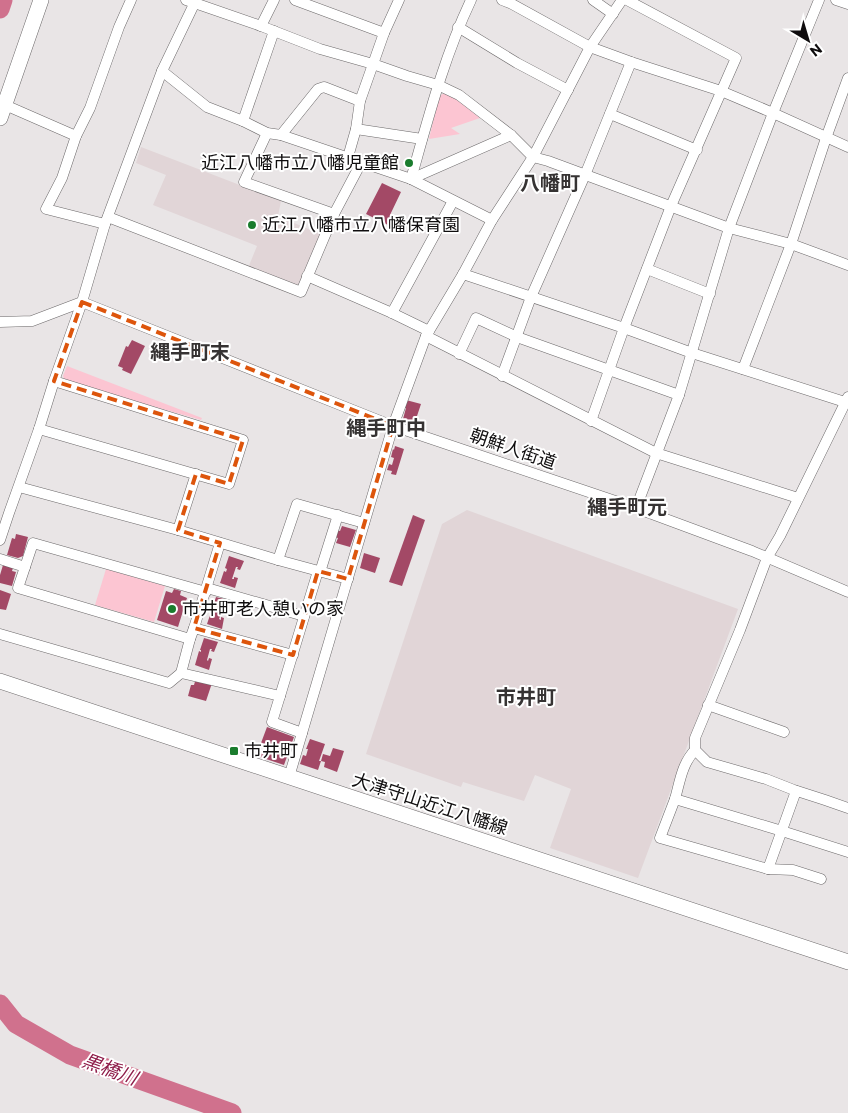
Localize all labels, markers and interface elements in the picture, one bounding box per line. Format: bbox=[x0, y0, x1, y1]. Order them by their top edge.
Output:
north arrow bbox=[783, 15, 833, 65]
text: N bbox=[807, 41, 826, 61]
place label: 近江八幡市立八幡児童館 bbox=[201, 151, 399, 173]
marker: 近江八幡市立八幡児童館 bbox=[403, 157, 415, 169]
district label: 八幡町 bbox=[520, 170, 580, 194]
place label: 近江八幡市立八幡保育園 bbox=[262, 213, 460, 235]
marker: 近江八幡市立八幡保育園 bbox=[246, 219, 258, 231]
district label: 縄手町末 bbox=[150, 339, 230, 363]
district label: 縄手町中 bbox=[346, 415, 426, 439]
street label: 朝鮮人街道 bbox=[467, 423, 559, 473]
district label: 縄手町元 bbox=[587, 494, 667, 518]
place label: 市井町老人憩いの家 bbox=[182, 597, 344, 619]
marker: 市井町老人憩いの家 bbox=[166, 603, 178, 615]
district label: 市井町 bbox=[496, 684, 556, 708]
place label: 市井町 bbox=[244, 739, 298, 761]
marker: 市井町 bbox=[228, 745, 240, 757]
street label: 大津守山近江八幡線 bbox=[350, 768, 511, 839]
water label: 黒橋川 bbox=[79, 1048, 143, 1090]

